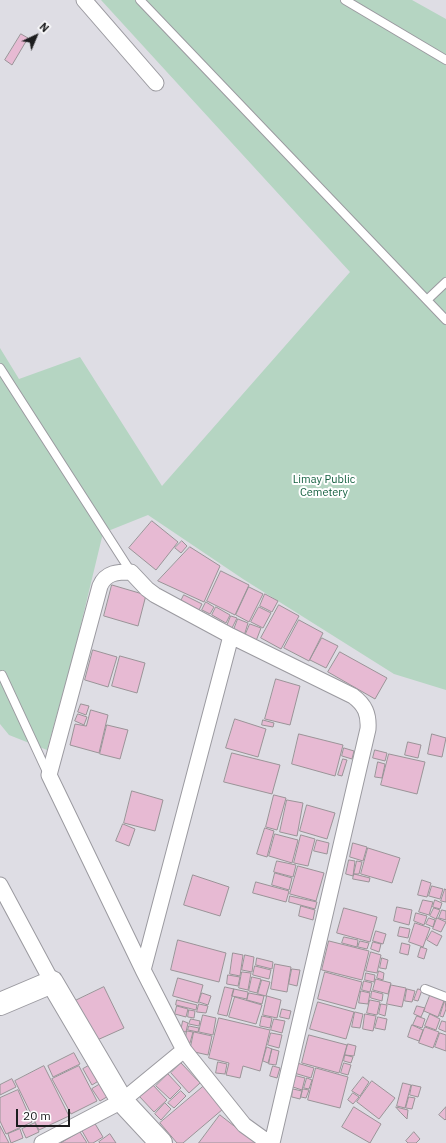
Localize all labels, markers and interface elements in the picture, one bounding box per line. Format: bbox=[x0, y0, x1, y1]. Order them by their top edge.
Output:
north arrow bbox=[16, 16, 56, 56]
text: N bbox=[37, 20, 52, 35]
park label: Limay Public Cemetery bbox=[293, 473, 355, 499]
scale bar bbox=[18, 1101, 72, 1127]
text: 20 m bbox=[23, 1108, 51, 1123]

